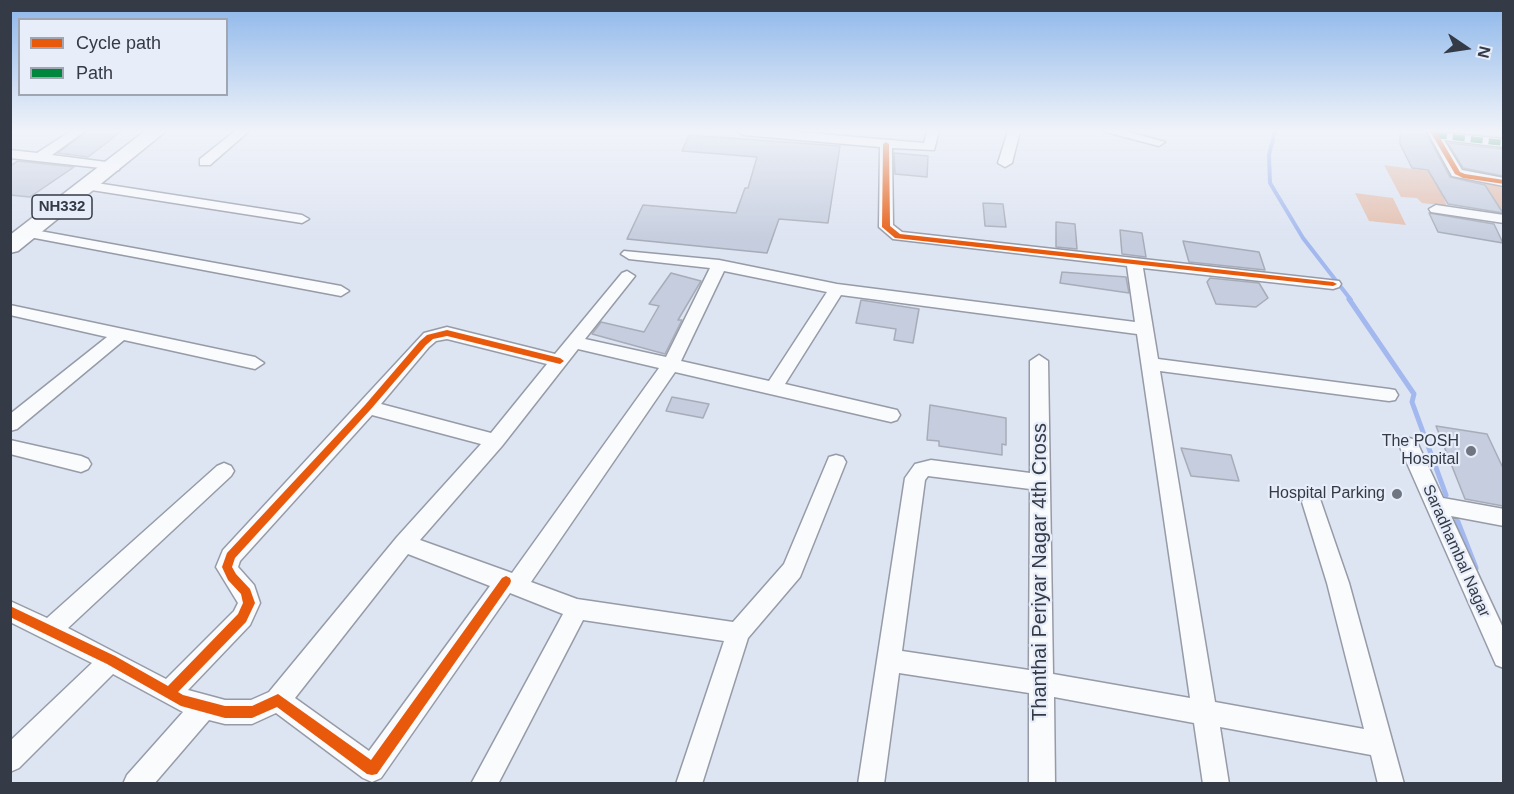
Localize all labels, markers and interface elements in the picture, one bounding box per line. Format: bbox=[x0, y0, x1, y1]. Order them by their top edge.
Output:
legend bbox=[18, 18, 228, 96]
north arrow bbox=[1436, 18, 1496, 78]
text: Cycle path bbox=[76, 33, 161, 53]
text: N bbox=[1474, 45, 1494, 60]
text: Path bbox=[76, 63, 113, 83]
road number: NH332 bbox=[32, 195, 92, 219]
street label: Thanthai Periyar Nagar 4th Cross bbox=[1028, 423, 1052, 721]
place label: The POSH Hospital bbox=[1382, 432, 1459, 470]
marker: The POSH Hospital bbox=[1464, 444, 1478, 458]
street label: Saradhambal Nagar bbox=[1418, 482, 1494, 620]
place label: Hospital Parking bbox=[1268, 484, 1385, 504]
marker: Hospital Parking bbox=[1390, 487, 1404, 501]

